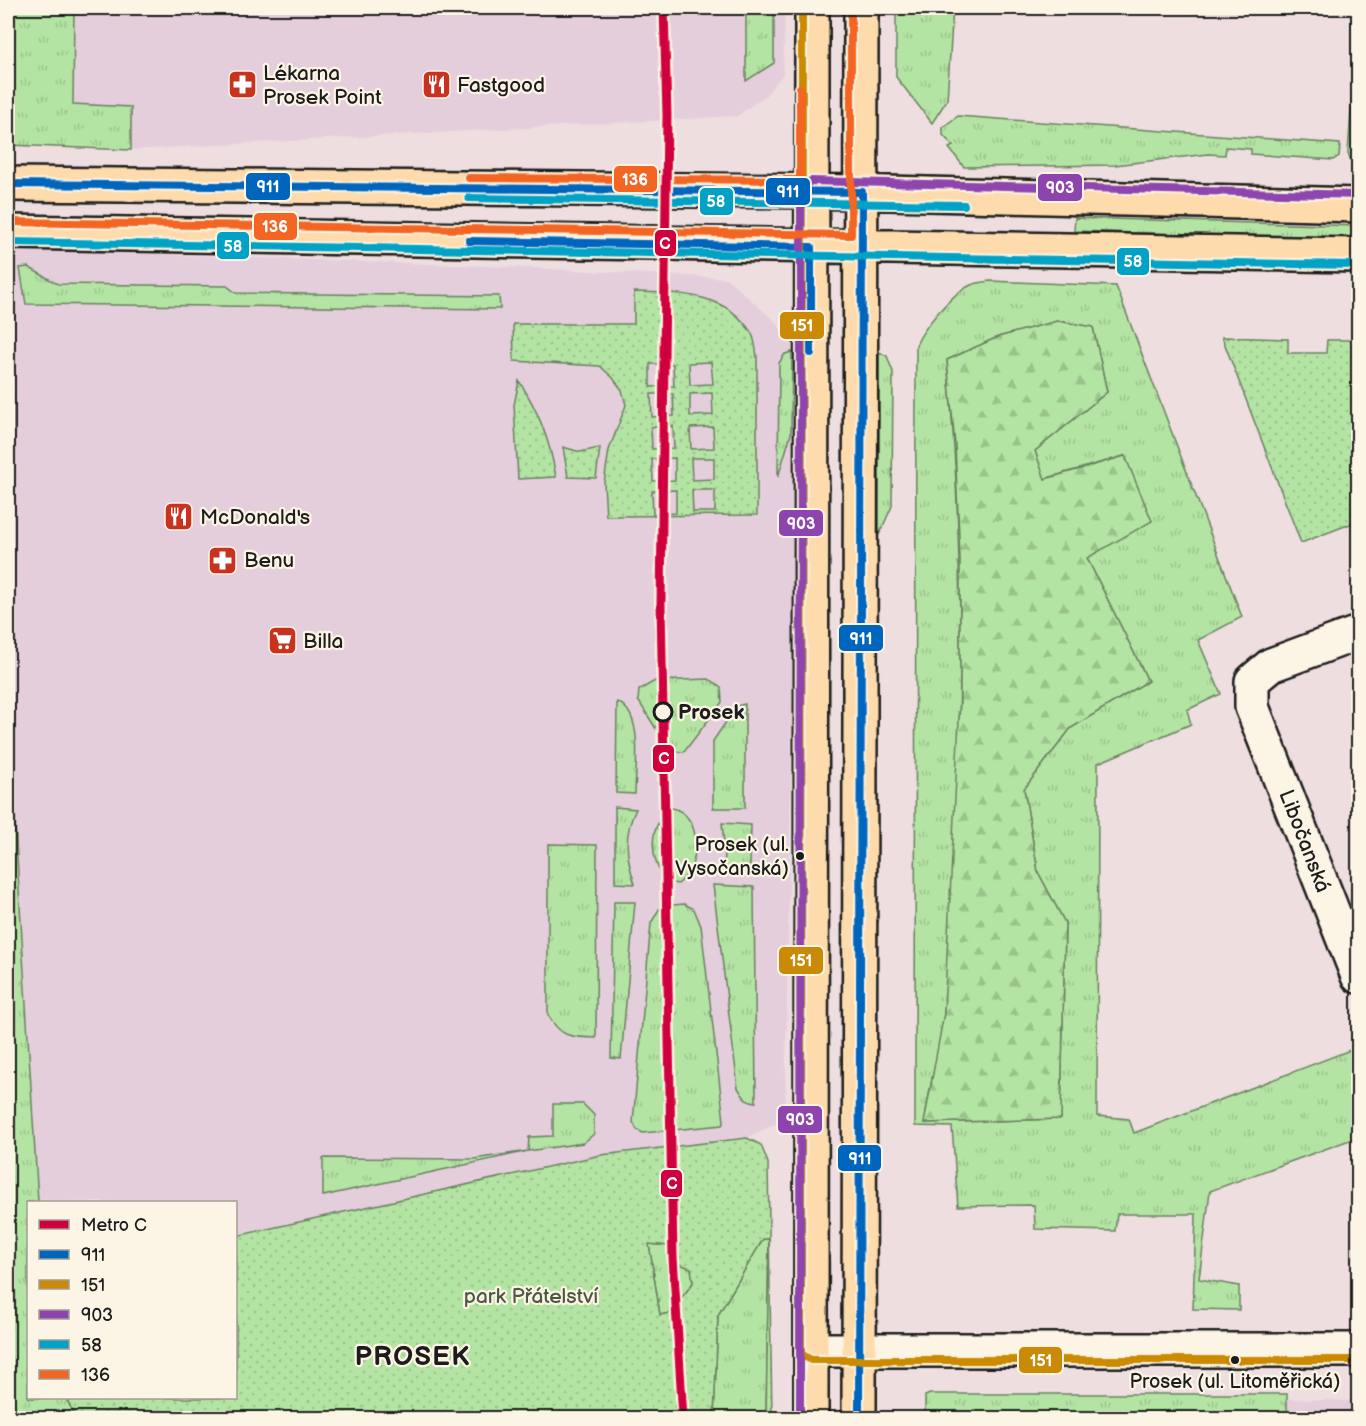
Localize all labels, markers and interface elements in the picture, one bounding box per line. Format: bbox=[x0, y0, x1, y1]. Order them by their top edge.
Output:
place label: Lékarna Prosek Point bbox=[263, 61, 382, 110]
pharmacy icon: Lékarna Prosek Point bbox=[226, 69, 258, 101]
restaurant icon: Fastgood bbox=[420, 69, 452, 101]
place label: Fastgood bbox=[457, 73, 545, 98]
line badge: 136 bbox=[613, 165, 658, 193]
text: 136 bbox=[622, 171, 648, 190]
line badge: 911 bbox=[245, 172, 291, 201]
line badge: 903 bbox=[1037, 173, 1083, 202]
line badge: 911 bbox=[765, 177, 811, 206]
text: 911 bbox=[257, 178, 279, 197]
text: 903 bbox=[1046, 179, 1074, 198]
text: 911 bbox=[777, 183, 799, 202]
line badge: 58 bbox=[699, 187, 734, 216]
text: 58 bbox=[707, 193, 725, 212]
line badge: 136 bbox=[253, 212, 298, 241]
text: 136 bbox=[262, 218, 288, 237]
line badge: C bbox=[654, 229, 677, 257]
line badge: 58 bbox=[216, 231, 250, 260]
text: C bbox=[659, 235, 671, 254]
text: 58 bbox=[224, 238, 242, 257]
line badge: 58 bbox=[1116, 247, 1150, 276]
text: 58 bbox=[1124, 253, 1142, 272]
line badge: 151 bbox=[779, 311, 825, 340]
text: 151 bbox=[791, 317, 813, 336]
restaurant icon: McDonald's bbox=[163, 501, 195, 533]
place label: McDonald's bbox=[200, 505, 310, 530]
line badge: 903 bbox=[778, 509, 824, 537]
text: 903 bbox=[787, 515, 815, 534]
pharmacy icon: Benu bbox=[207, 544, 239, 576]
place label: Benu bbox=[244, 548, 294, 573]
line badge: 911 bbox=[838, 624, 884, 652]
supermarket icon: Billa bbox=[266, 625, 298, 657]
place label: Billa bbox=[303, 629, 343, 654]
text: 911 bbox=[850, 630, 872, 649]
place label: Prosek bbox=[678, 700, 744, 725]
marker: Prosek bbox=[653, 702, 673, 722]
line badge: C bbox=[652, 744, 675, 773]
text: C bbox=[658, 750, 670, 769]
street label: Libočanská bbox=[1274, 786, 1336, 896]
place label: Prosek (ul. Vysočanská) bbox=[675, 833, 789, 881]
marker: Prosek (ul. Vysočanská) bbox=[794, 850, 806, 862]
line badge: 151 bbox=[778, 946, 824, 975]
text: 151 bbox=[790, 952, 812, 971]
line badge: 903 bbox=[777, 1105, 823, 1134]
text: 903 bbox=[786, 1111, 814, 1130]
line badge: 911 bbox=[837, 1144, 882, 1172]
text: 911 bbox=[849, 1150, 871, 1169]
line badge: C bbox=[660, 1169, 683, 1198]
text: C bbox=[666, 1175, 678, 1194]
legend bbox=[27, 1201, 237, 1399]
text: Metro C bbox=[81, 1215, 147, 1236]
text: 911 bbox=[81, 1245, 105, 1266]
text: 151 bbox=[81, 1275, 105, 1296]
park label: park Přátelství bbox=[464, 1284, 599, 1309]
text: 903 bbox=[81, 1305, 113, 1326]
text: 58 bbox=[81, 1335, 102, 1356]
district label: PROSEK bbox=[355, 1341, 471, 1373]
line badge: 151 bbox=[1018, 1346, 1063, 1374]
text: 151 bbox=[1030, 1352, 1052, 1371]
marker: Prosek (ul. Litoměřická) bbox=[1229, 1354, 1241, 1366]
text: 136 bbox=[81, 1365, 110, 1386]
place label: Prosek (ul. Litoměřická) bbox=[1130, 1370, 1340, 1394]

